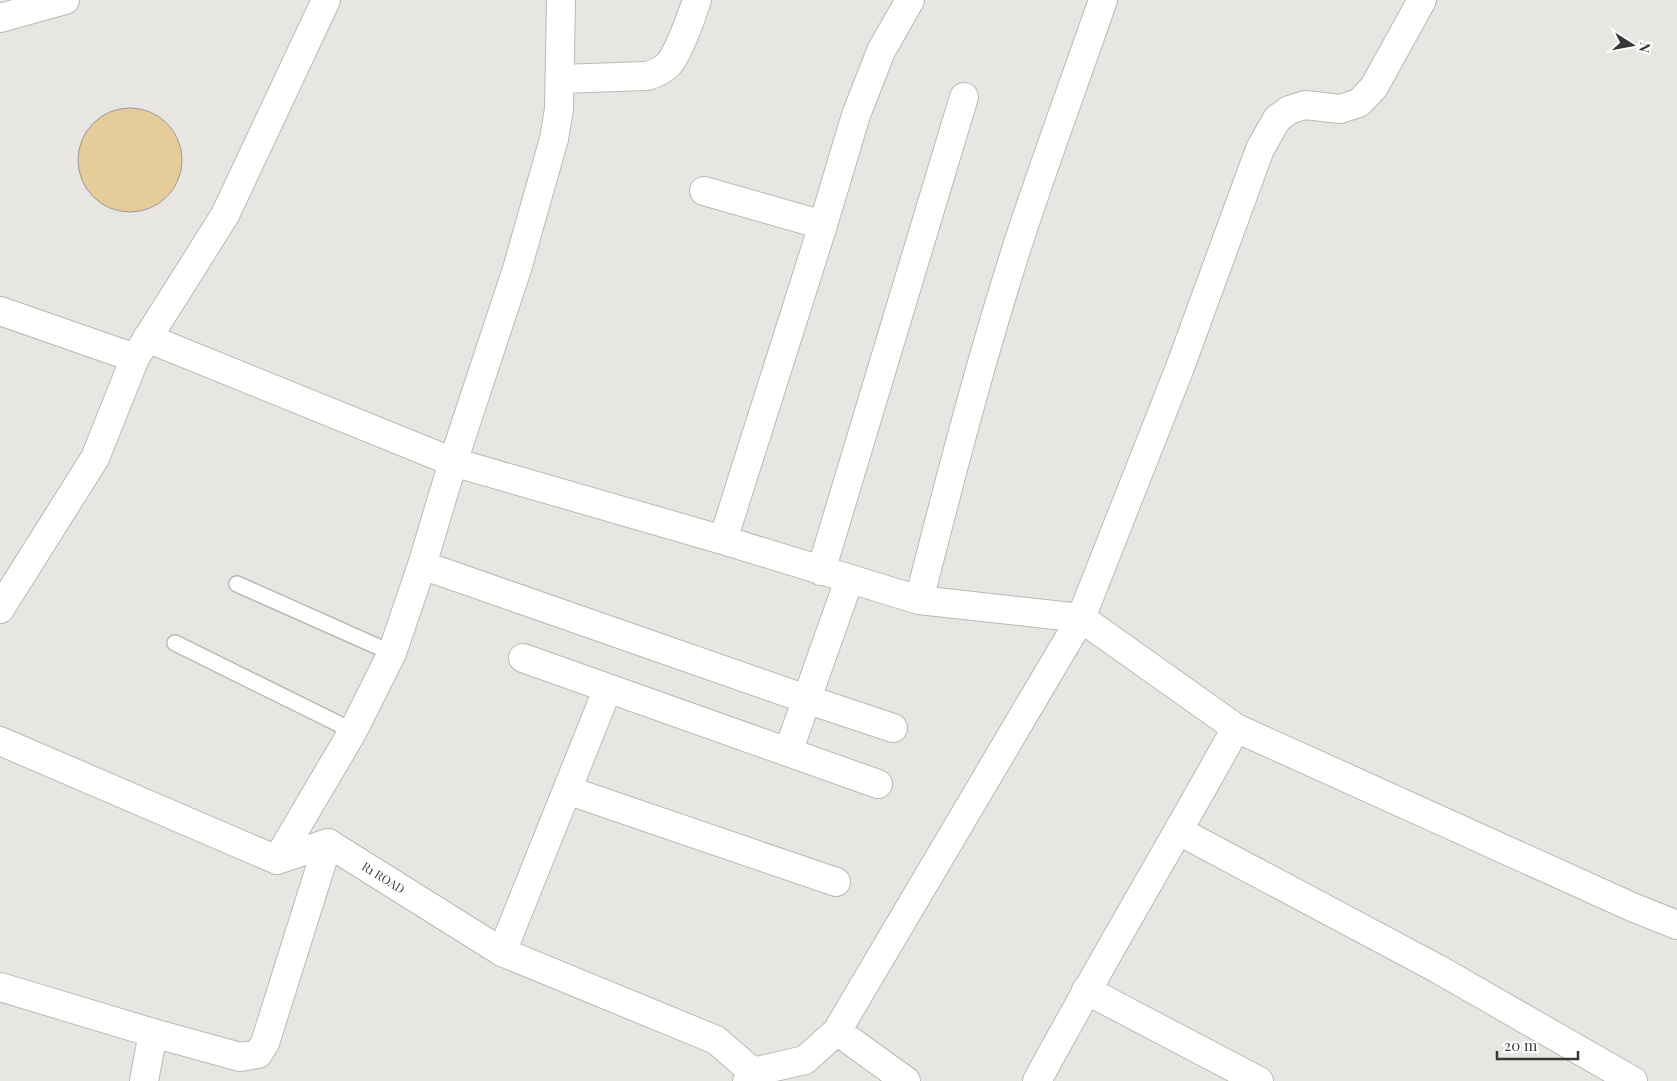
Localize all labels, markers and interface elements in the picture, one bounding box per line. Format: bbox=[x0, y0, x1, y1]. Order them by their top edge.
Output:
north arrow bbox=[1607, 20, 1657, 70]
text: N bbox=[1635, 41, 1656, 54]
street label: R1 ROAD bbox=[359, 858, 408, 897]
scale bar bbox=[1497, 1028, 1578, 1060]
text: 20 m bbox=[1504, 1035, 1538, 1055]

